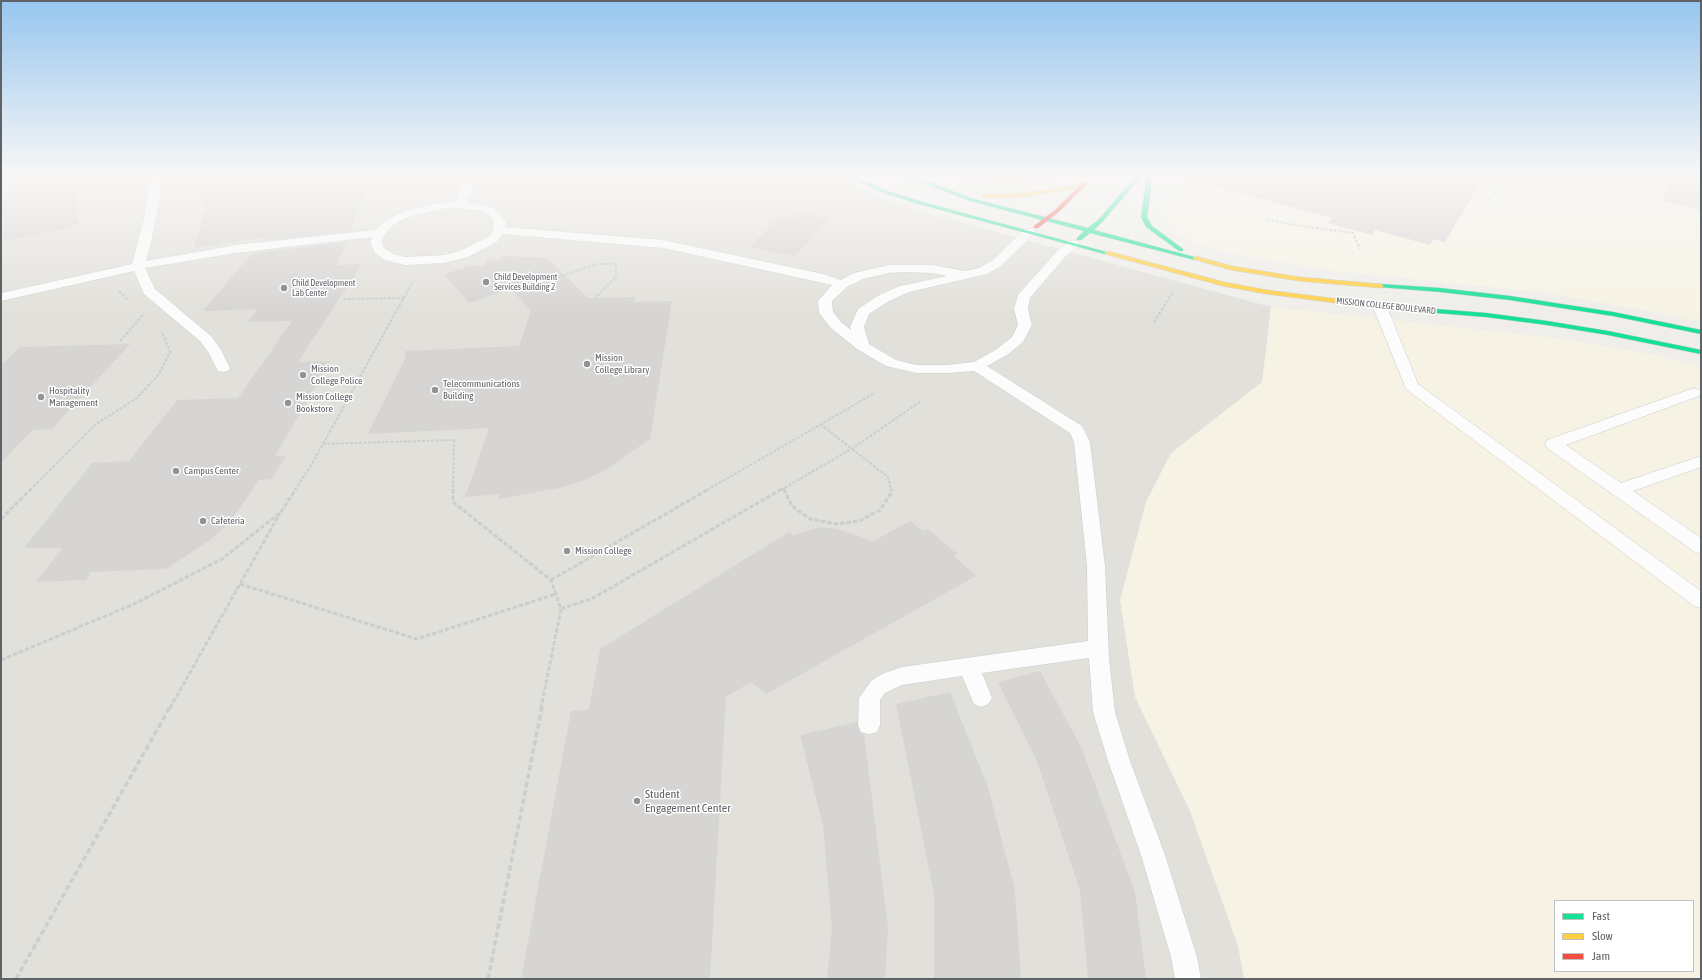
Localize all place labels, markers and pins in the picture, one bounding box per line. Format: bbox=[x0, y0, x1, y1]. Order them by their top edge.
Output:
place label: Child Development Services Building 2 bbox=[494, 272, 557, 293]
marker: Child Development Services Building 2 bbox=[481, 277, 491, 287]
place label: Child Development Lab Center bbox=[292, 278, 355, 299]
marker: Child Development Lab Center bbox=[279, 283, 289, 293]
place label: Mission College Library bbox=[595, 352, 649, 376]
marker: Mission College Library bbox=[582, 359, 592, 369]
place label: Mission College Police bbox=[311, 363, 363, 386]
marker: Mission College Police bbox=[298, 370, 308, 380]
place label: Telecommunications Building bbox=[443, 378, 520, 402]
place label: Hospitality Management bbox=[49, 385, 98, 408]
marker: Telecommunications Building bbox=[430, 385, 440, 395]
place label: Mission College Bookstore bbox=[296, 391, 353, 414]
marker: Hospitality Management bbox=[36, 392, 46, 402]
marker: Mission College Bookstore bbox=[283, 398, 293, 408]
place label: Campus Center bbox=[184, 465, 239, 477]
marker: Campus Center bbox=[171, 466, 181, 476]
place label: Cafeteria bbox=[211, 515, 245, 527]
marker: Cafeteria bbox=[198, 516, 208, 526]
place label: Mission College bbox=[575, 545, 632, 557]
marker: Mission College bbox=[562, 546, 572, 556]
place label: Student Engagement Center bbox=[645, 787, 731, 815]
marker: Student Engagement Center bbox=[632, 796, 642, 806]

